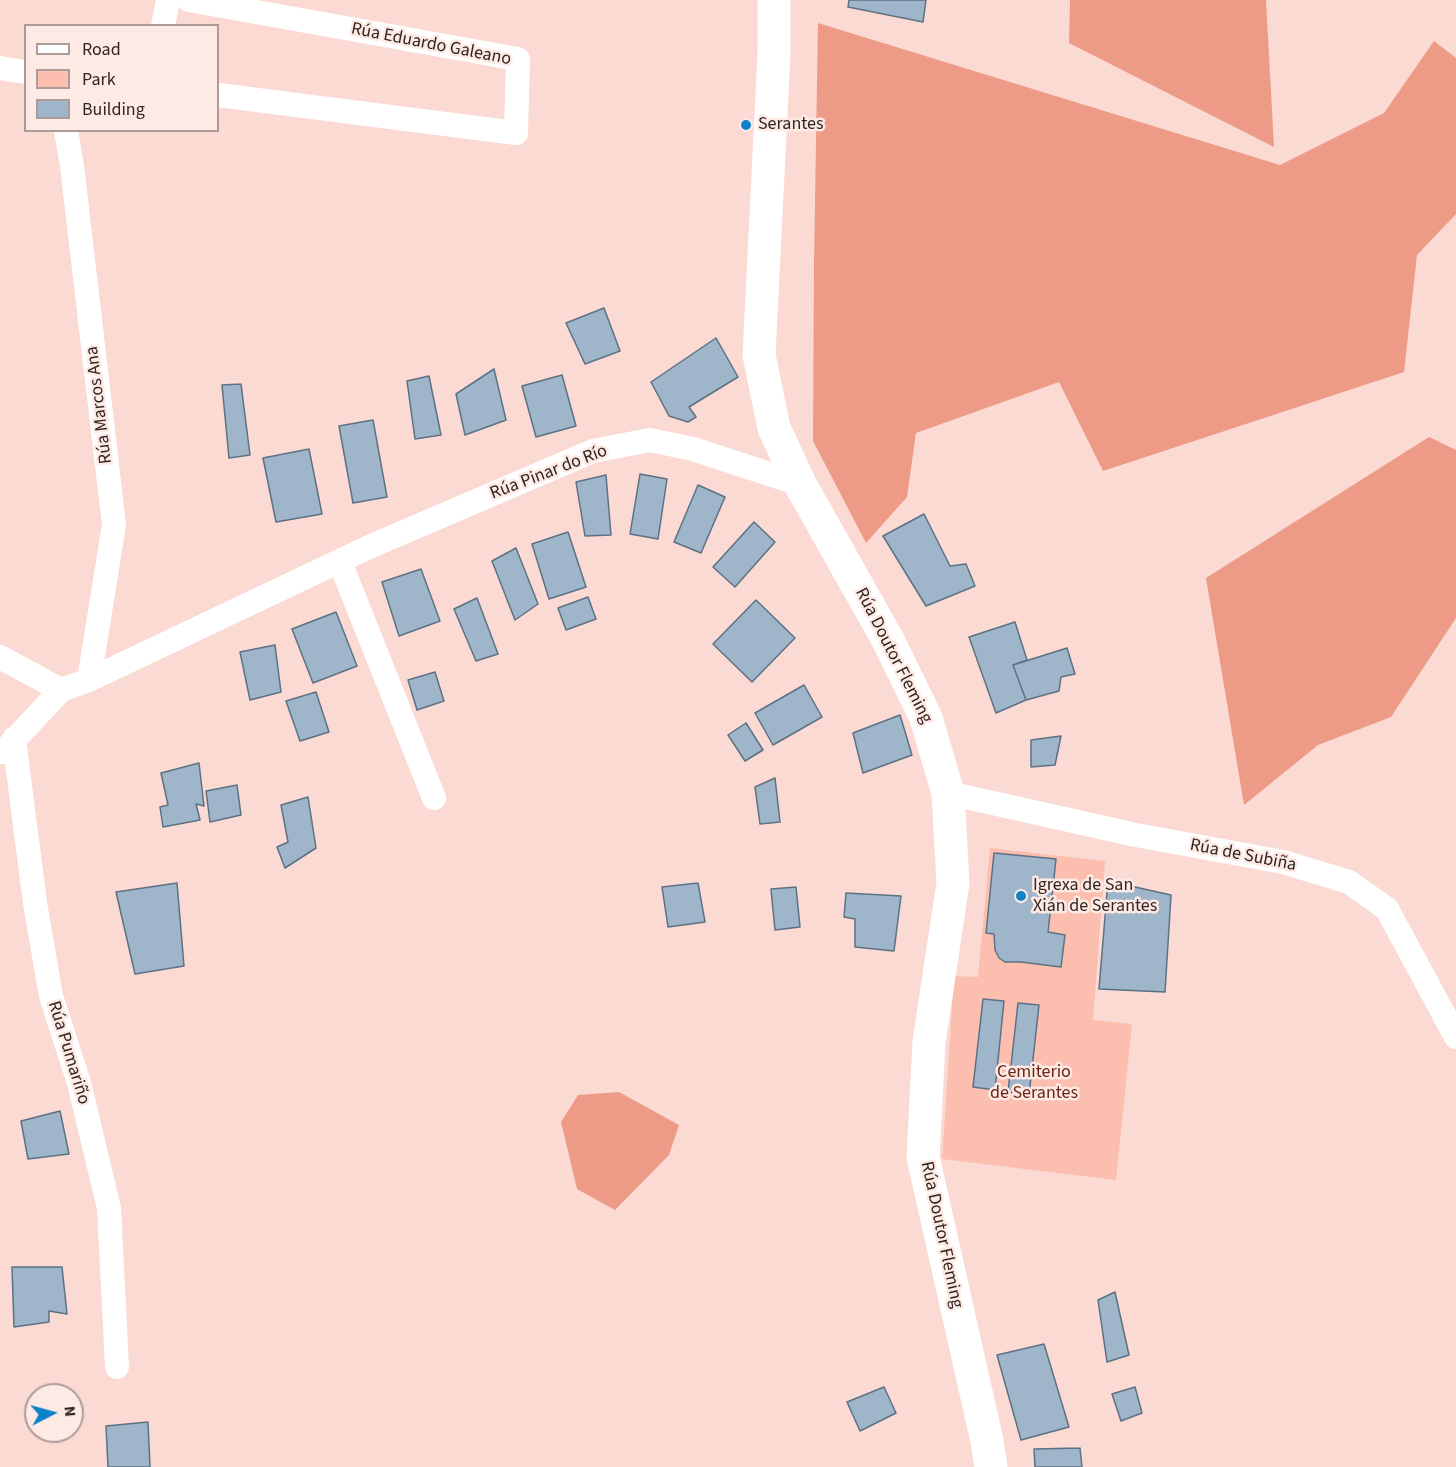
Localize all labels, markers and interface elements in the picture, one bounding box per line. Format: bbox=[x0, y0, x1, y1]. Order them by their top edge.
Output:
street label: Rúa Eduardo Galeano bbox=[349, 19, 513, 71]
legend bbox=[24, 24, 219, 132]
text: Road bbox=[82, 37, 121, 62]
text: Park bbox=[82, 67, 116, 92]
text: Building bbox=[82, 97, 145, 122]
place label: Serantes bbox=[758, 114, 824, 136]
marker: Serantes bbox=[739, 118, 753, 132]
street label: Rúa Marcos Ana bbox=[82, 345, 118, 465]
street label: Rúa Pinar do Río bbox=[487, 441, 611, 505]
street label: Rúa Doutor Fleming bbox=[849, 585, 937, 727]
street label: Rúa de Subiña bbox=[1188, 835, 1298, 877]
place label: Igrexa de San Xián de Serantes bbox=[1033, 875, 1157, 918]
marker: Igrexa de San Xián de Serantes bbox=[1014, 889, 1028, 903]
street label: Rúa Pumariño bbox=[42, 999, 94, 1107]
park label: Cemiterio de Serantes bbox=[990, 1062, 1078, 1104]
street label: Rúa Doutor Fleming bbox=[915, 1160, 967, 1310]
north arrow bbox=[24, 1383, 84, 1443]
text: N bbox=[58, 1405, 81, 1418]

